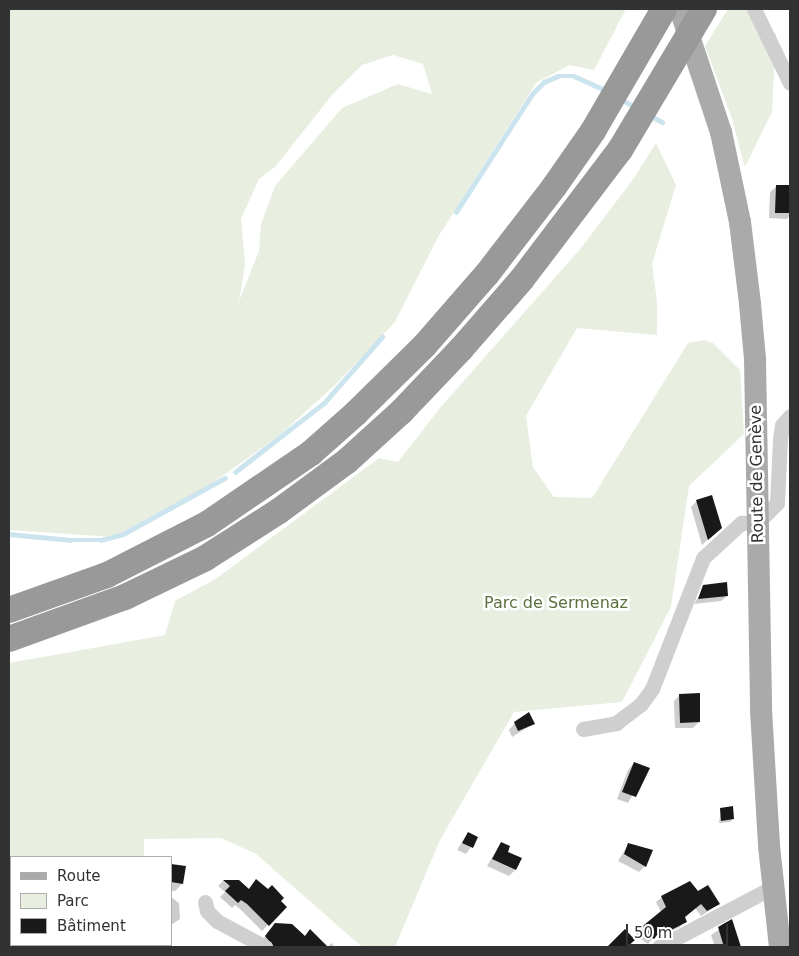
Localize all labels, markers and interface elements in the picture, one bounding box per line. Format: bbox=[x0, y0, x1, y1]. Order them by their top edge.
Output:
street label: Route de Genève bbox=[746, 405, 768, 543]
park label: Parc de Sermenaz bbox=[484, 593, 628, 613]
legend bbox=[10, 856, 172, 946]
text: Route bbox=[57, 867, 101, 885]
text: Parc bbox=[57, 892, 89, 910]
scale bar bbox=[629, 914, 732, 946]
text: Bâtiment bbox=[57, 917, 126, 935]
text: 50 m bbox=[634, 924, 672, 942]

